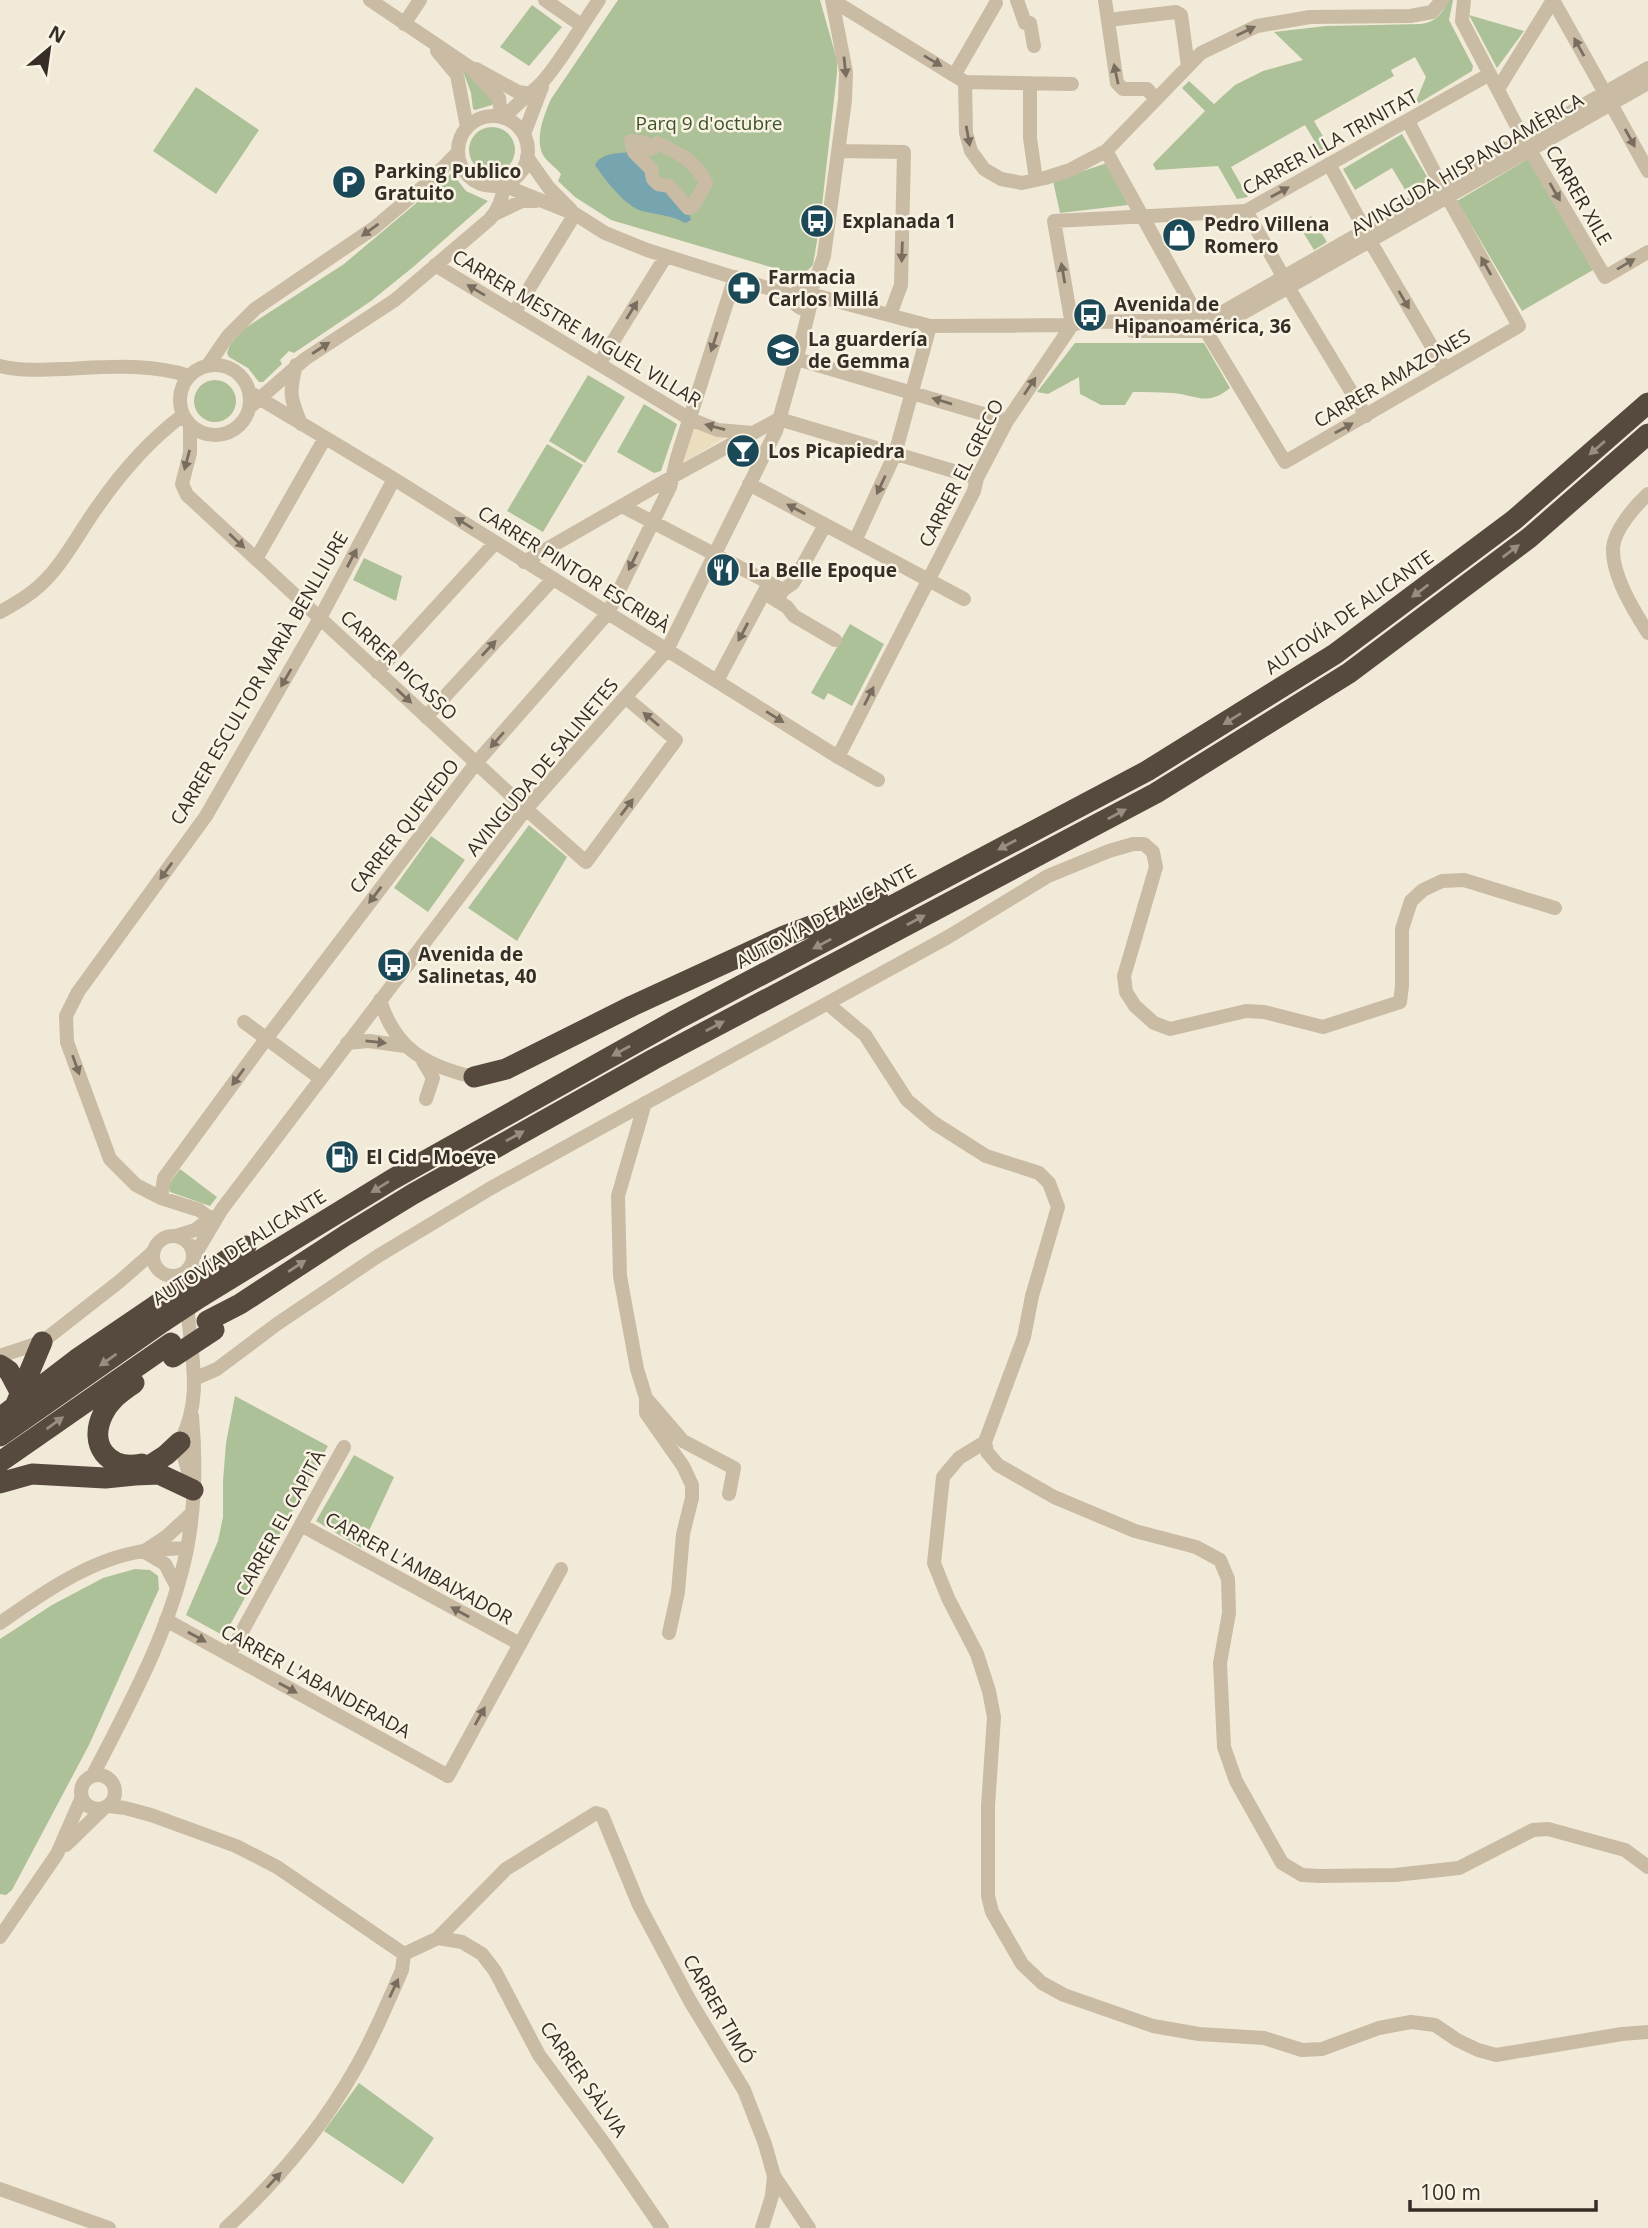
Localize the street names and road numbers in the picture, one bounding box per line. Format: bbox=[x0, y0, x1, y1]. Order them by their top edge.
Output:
street label: CARRER ILLA TRINITAT bbox=[1238, 83, 1423, 201]
street label: AVINGUDA HISPANOAMÈRICA bbox=[1346, 87, 1588, 241]
street label: CARRER XILE bbox=[1540, 140, 1618, 250]
street label: CARRER MESTRE MIGUEL VILLAR bbox=[448, 243, 707, 413]
street label: CARRER AMAZONES bbox=[1309, 323, 1475, 433]
street label: CARRER EL GRECO bbox=[912, 395, 1010, 551]
street label: CARRER PINTOR ESCRIBÀ bbox=[473, 499, 675, 639]
street label: CARRER ESCULTOR MARIÀ BENLLIURE bbox=[164, 527, 354, 829]
street label: AUTOVÍA DE ALICANTE bbox=[1259, 544, 1439, 680]
street label: CARRER PICASSO bbox=[335, 604, 463, 726]
street label: AVINGUDA DE SALINETES bbox=[460, 673, 624, 861]
street label: CARRER QUEVEDO bbox=[343, 753, 465, 899]
street label: AUTOVÍA DE ALICANTE bbox=[731, 857, 921, 975]
street label: AUTOVÍA DE ALICANTE bbox=[147, 1183, 331, 1311]
street label: CARRER EL CAPITÀ bbox=[229, 1445, 331, 1601]
street label: CARRER L'AMBAIXADOR bbox=[321, 1506, 518, 1631]
street label: CARRER L'ABANDERADA bbox=[216, 1618, 416, 1744]
street label: CARRER TIMÓ bbox=[677, 1950, 761, 2068]
street label: CARRER SÀLVIA bbox=[534, 2016, 634, 2142]

